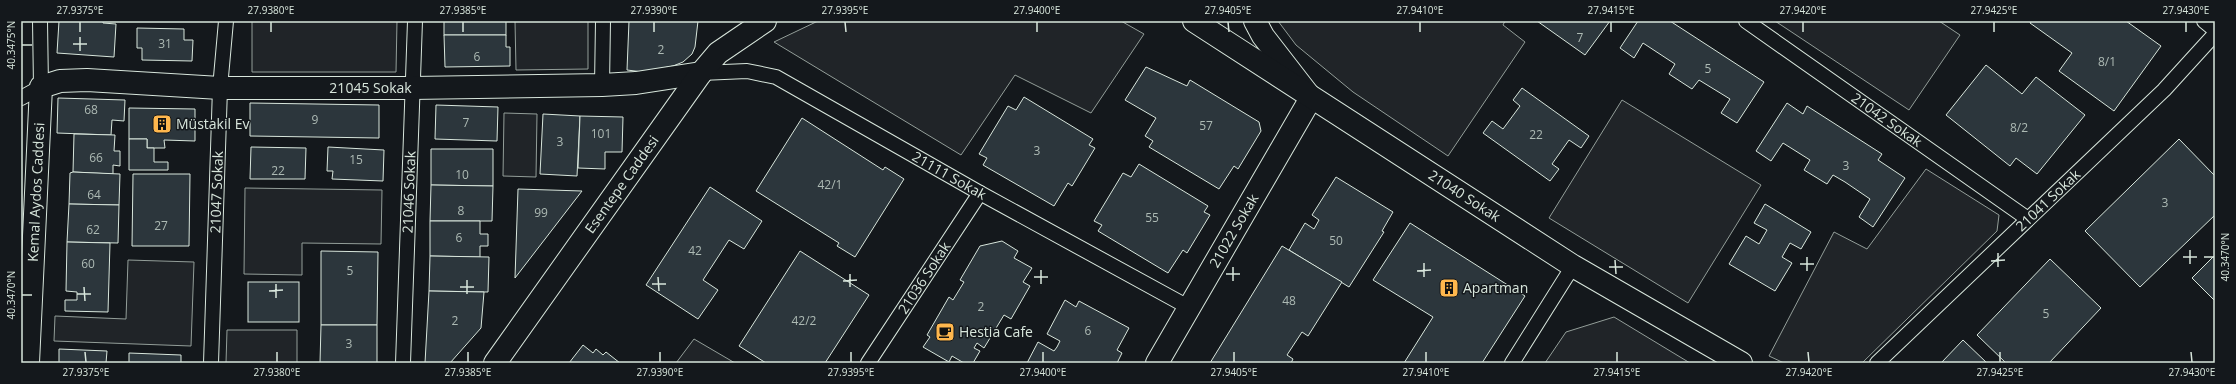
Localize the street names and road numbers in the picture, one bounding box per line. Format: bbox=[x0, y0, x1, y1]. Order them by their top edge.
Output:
street label: 21045 Sokak bbox=[329, 78, 412, 97]
street label: 21042 Sokak bbox=[1848, 88, 1927, 151]
street label: Kemal Aydos Caddesi bbox=[23, 122, 48, 262]
street label: Esentepe Caddesi bbox=[580, 131, 663, 237]
street label: 21111 Sokak bbox=[909, 146, 990, 204]
street label: 21047 Sokak bbox=[205, 150, 227, 234]
street label: 21046 Sokak bbox=[398, 150, 419, 234]
street label: 21041 Sokak bbox=[2011, 164, 2084, 235]
street label: 21040 Sokak bbox=[1425, 165, 1505, 226]
street label: 21022 Sokak bbox=[1205, 190, 1263, 271]
street label: 21036 Sokak bbox=[893, 237, 955, 317]

